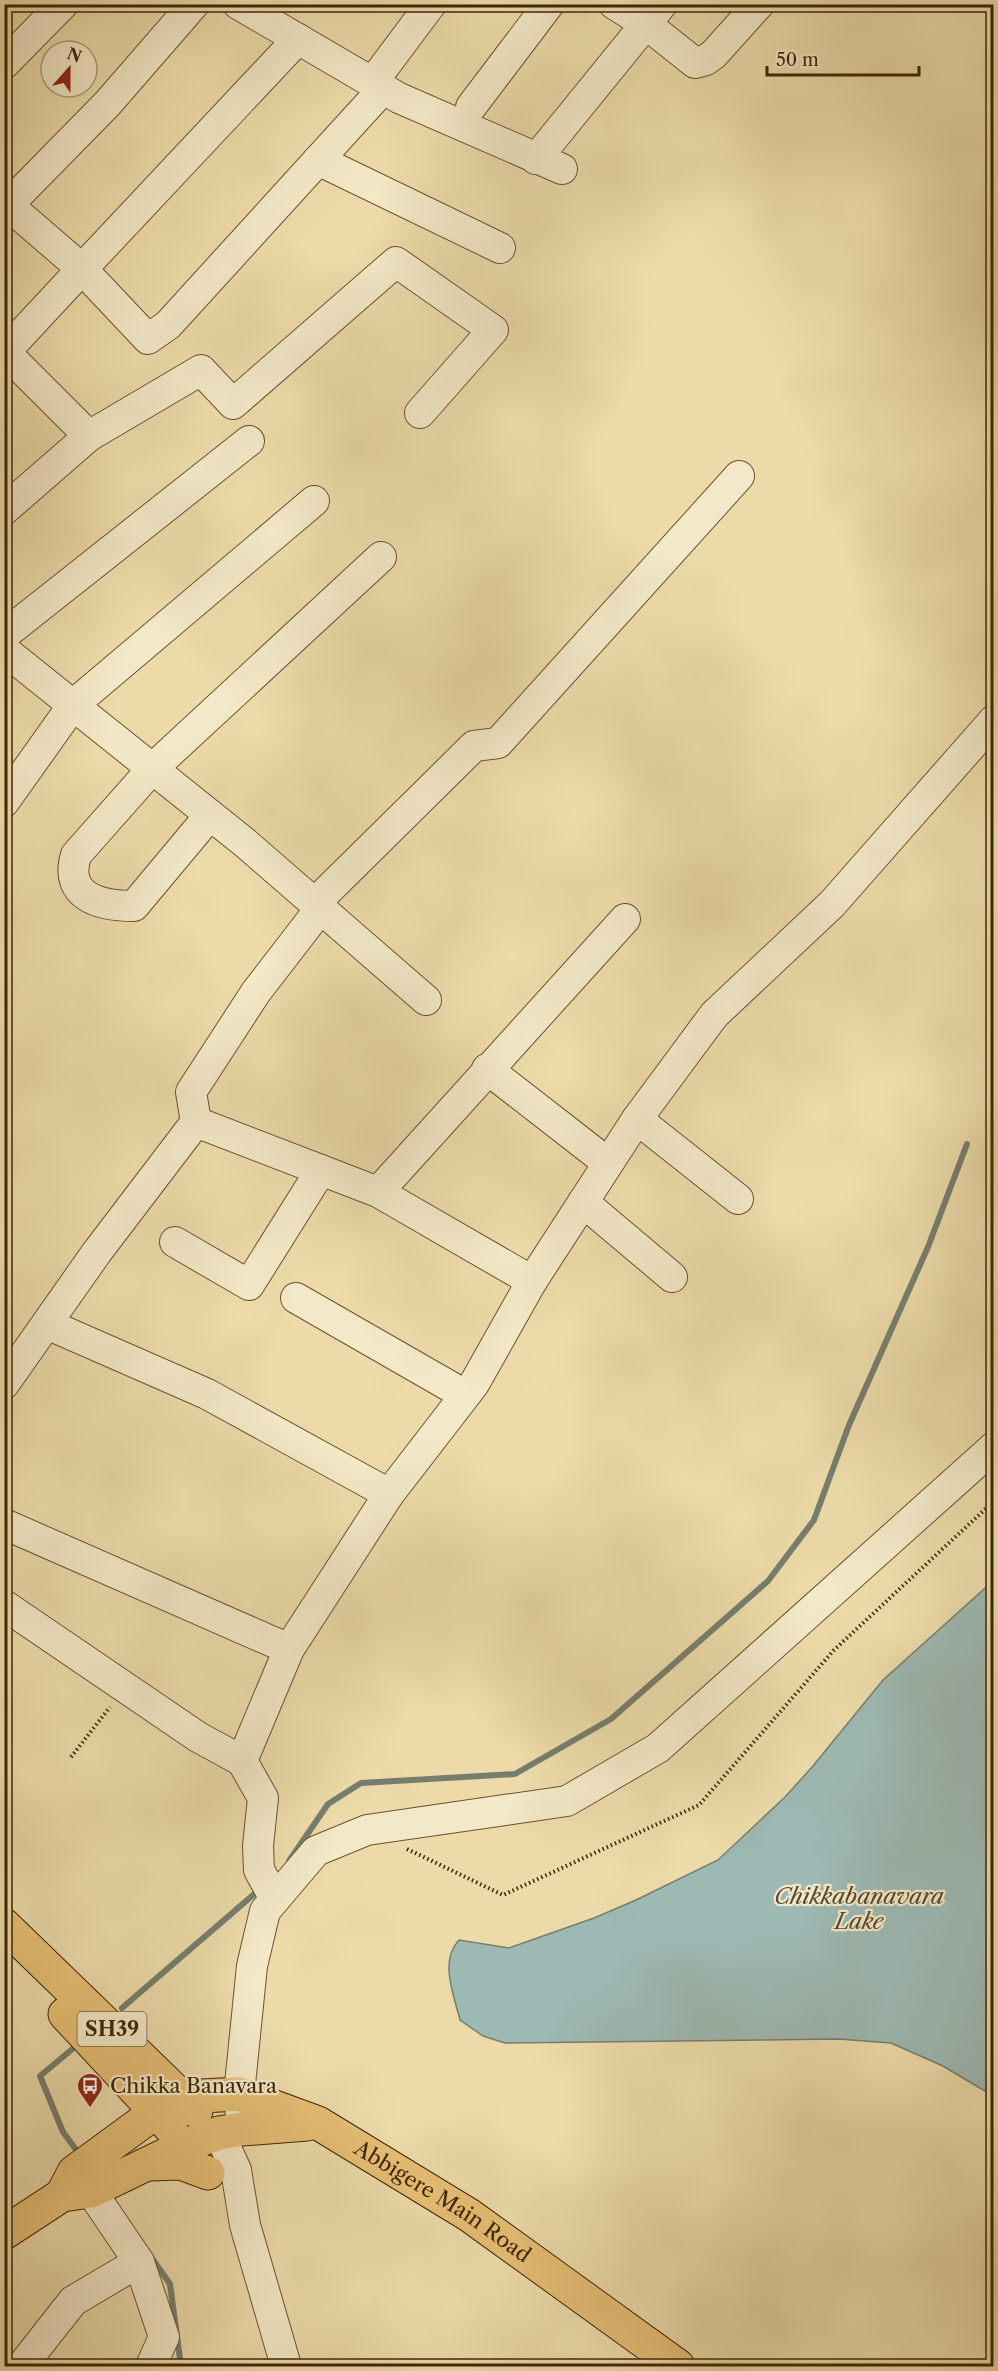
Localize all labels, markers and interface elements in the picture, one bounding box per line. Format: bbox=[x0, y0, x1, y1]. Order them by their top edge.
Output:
north arrow bbox=[39, 39, 99, 99]
scale bar bbox=[767, 39, 918, 77]
text: N bbox=[64, 43, 85, 67]
text: 50 m bbox=[776, 49, 819, 71]
water label: Chikkabanavara Lake bbox=[774, 1883, 944, 1935]
road number: SH39 bbox=[78, 2012, 146, 2046]
bus stop icon: Chikka Banavara bbox=[75, 2071, 105, 2109]
place label: Chikka Banavara bbox=[110, 2073, 278, 2098]
street label: Abbigere Main Road bbox=[349, 2135, 536, 2268]

